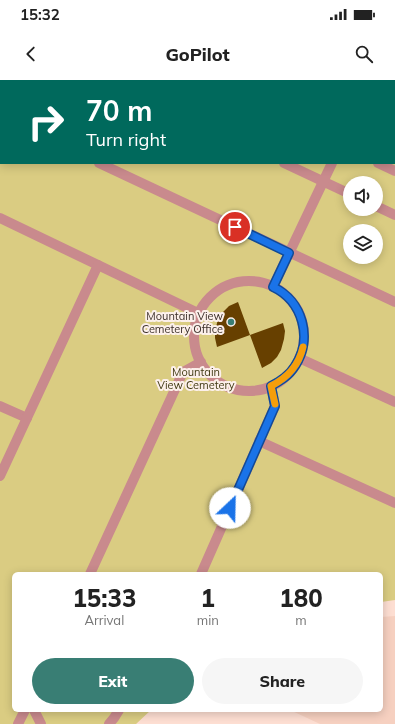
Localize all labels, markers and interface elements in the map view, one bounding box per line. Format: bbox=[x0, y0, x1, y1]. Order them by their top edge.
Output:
text: 15:32 bbox=[20, 5, 60, 24]
icon: back bbox=[20, 43, 42, 65]
text: GoPilot bbox=[165, 43, 230, 66]
icon: search bbox=[353, 43, 375, 65]
text: 70 m bbox=[86, 93, 152, 128]
icon: right bbox=[20, 96, 72, 148]
text: Turn right bbox=[86, 128, 166, 151]
map controls bbox=[343, 176, 383, 264]
button: sound bbox=[343, 176, 383, 216]
pin bbox=[218, 210, 252, 244]
icon: arrive bbox=[224, 216, 246, 238]
button: layers bbox=[343, 224, 383, 264]
place label: Mountain View Cemetery Office bbox=[142, 309, 223, 336]
marker: Mountain View Cemetery Office bbox=[226, 317, 236, 327]
park label: Mountain View Cemetery bbox=[157, 365, 235, 392]
position arrow bbox=[209, 487, 251, 529]
text: 15:33 bbox=[72, 583, 136, 613]
text: 1 bbox=[201, 583, 215, 613]
text: 180 bbox=[279, 583, 323, 613]
text: Arrival bbox=[84, 612, 124, 628]
text: min bbox=[197, 612, 219, 628]
text: m bbox=[295, 612, 307, 628]
button: Exit bbox=[32, 658, 194, 704]
button: Share bbox=[202, 658, 363, 704]

